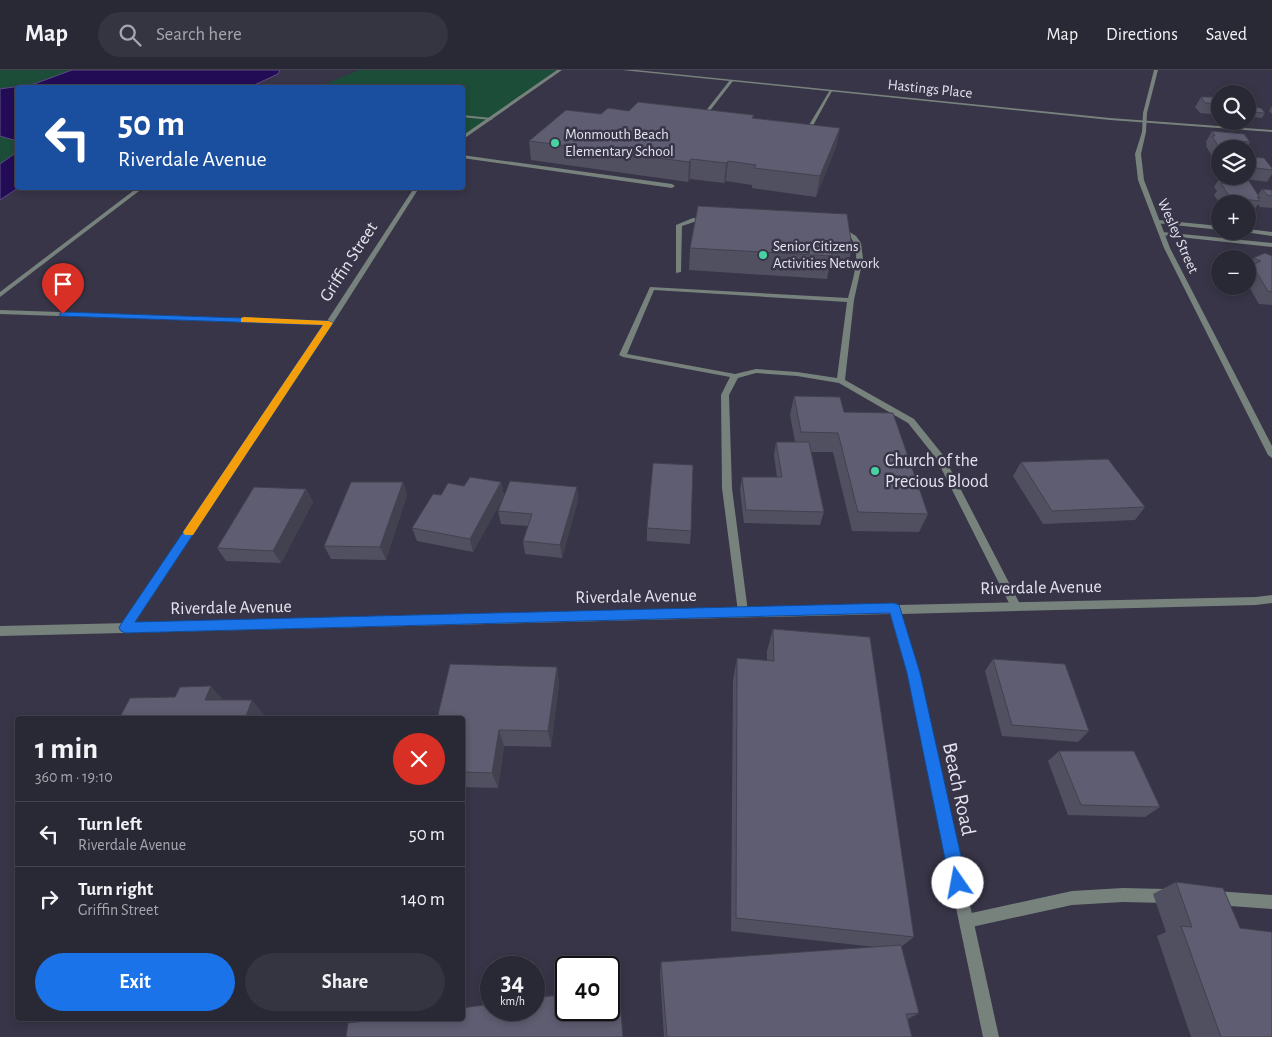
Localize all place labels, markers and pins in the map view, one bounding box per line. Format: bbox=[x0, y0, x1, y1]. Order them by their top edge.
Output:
place label: Monmouth Beach Elementary School bbox=[565, 127, 674, 159]
marker: Monmouth Beach Elementary School bbox=[549, 137, 561, 149]
place label: Senior Citizens Activities Network bbox=[773, 239, 880, 271]
marker: Senior Citizens Activities Network bbox=[757, 249, 769, 261]
pin bbox=[42, 263, 84, 314]
place label: Church of the Precious Blood bbox=[885, 452, 988, 491]
marker: Church of the Precious Blood bbox=[869, 465, 881, 477]

